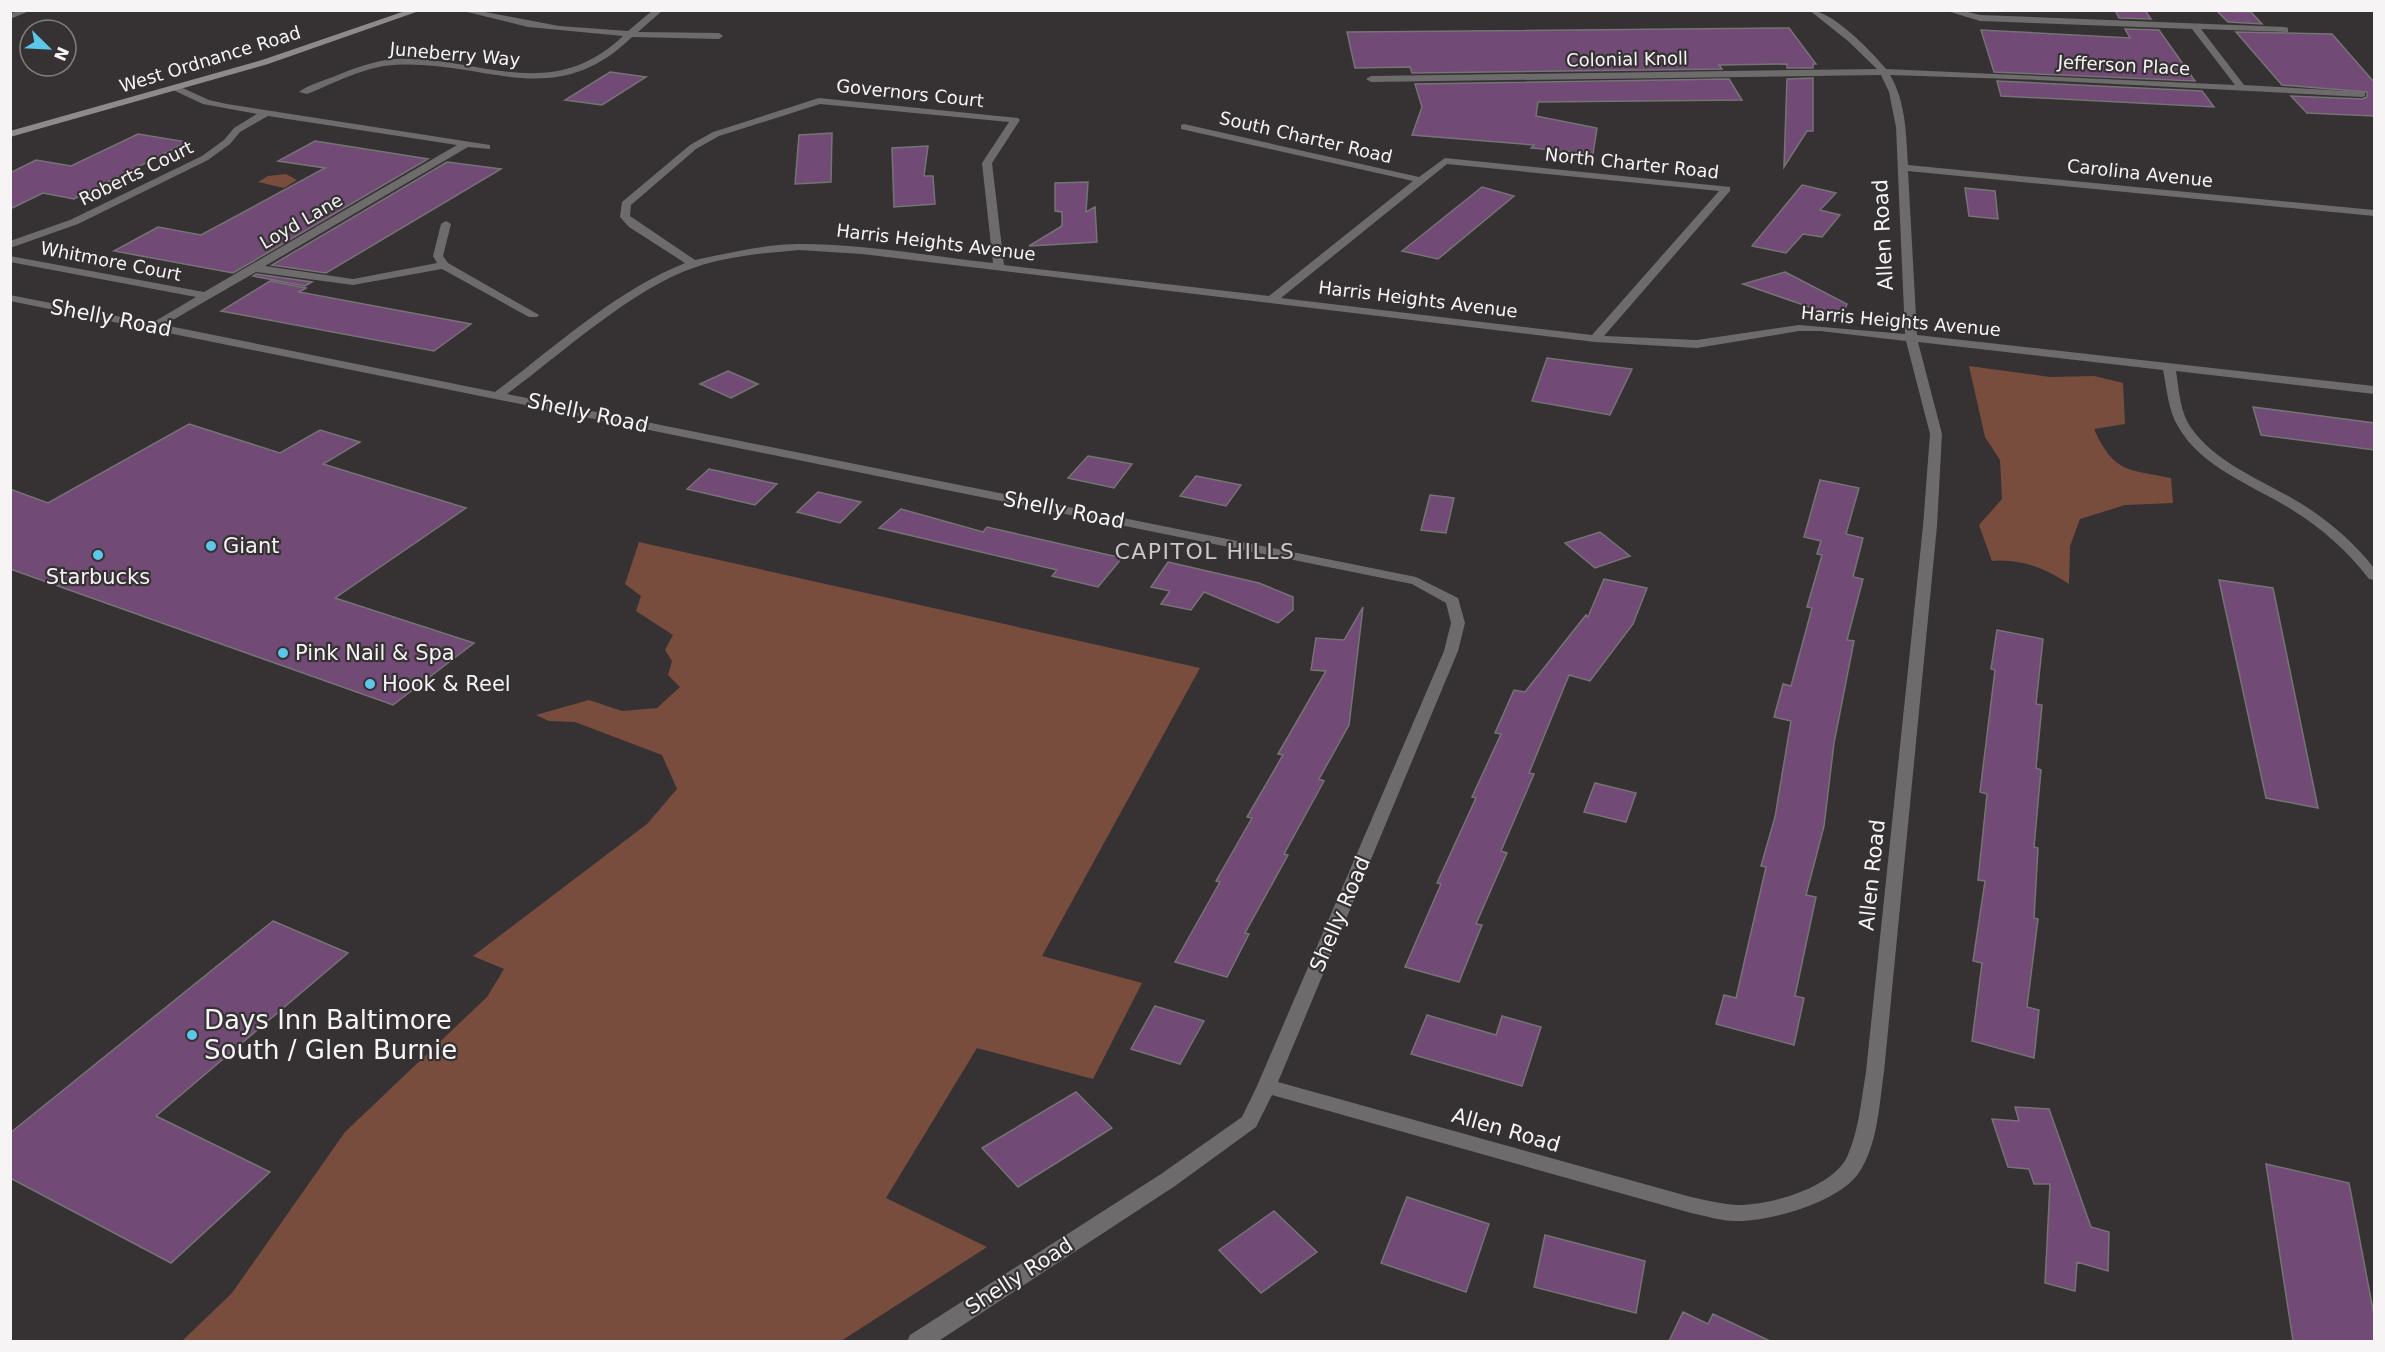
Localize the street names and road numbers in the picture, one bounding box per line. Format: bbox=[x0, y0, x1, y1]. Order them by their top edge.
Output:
street label: West Ordnance Road bbox=[117, 21, 303, 97]
street label: Juneberry Way bbox=[388, 38, 521, 70]
street label: Colonial Knoll bbox=[1566, 47, 1688, 71]
street label: Jefferson Place bbox=[2056, 51, 2191, 79]
street label: Governors Court bbox=[835, 75, 985, 111]
street label: South Charter Road bbox=[1217, 107, 1395, 167]
street label: Roberts Court bbox=[76, 136, 196, 210]
street label: North Charter Road bbox=[1544, 143, 1720, 183]
street label: Carolina Avenue bbox=[2066, 155, 2214, 191]
street label: Allen Road bbox=[1868, 179, 1898, 291]
street label: Loyd Lane bbox=[256, 189, 346, 253]
street label: Harris Heights Avenue bbox=[835, 219, 1037, 265]
street label: Whitmore Court bbox=[39, 237, 183, 285]
street label: Harris Heights Avenue bbox=[1317, 276, 1519, 322]
street label: Shelly Road bbox=[48, 294, 174, 342]
street label: Harris Heights Avenue bbox=[1800, 302, 2002, 340]
street label: Shelly Road bbox=[525, 388, 651, 438]
street label: Shelly Road bbox=[1001, 486, 1127, 534]
street label: Allen Road bbox=[1854, 818, 1890, 932]
street label: Shelly Road bbox=[1305, 853, 1375, 975]
street label: Allen Road bbox=[1449, 1103, 1563, 1157]
street label: Shelly Road bbox=[961, 1232, 1077, 1320]

